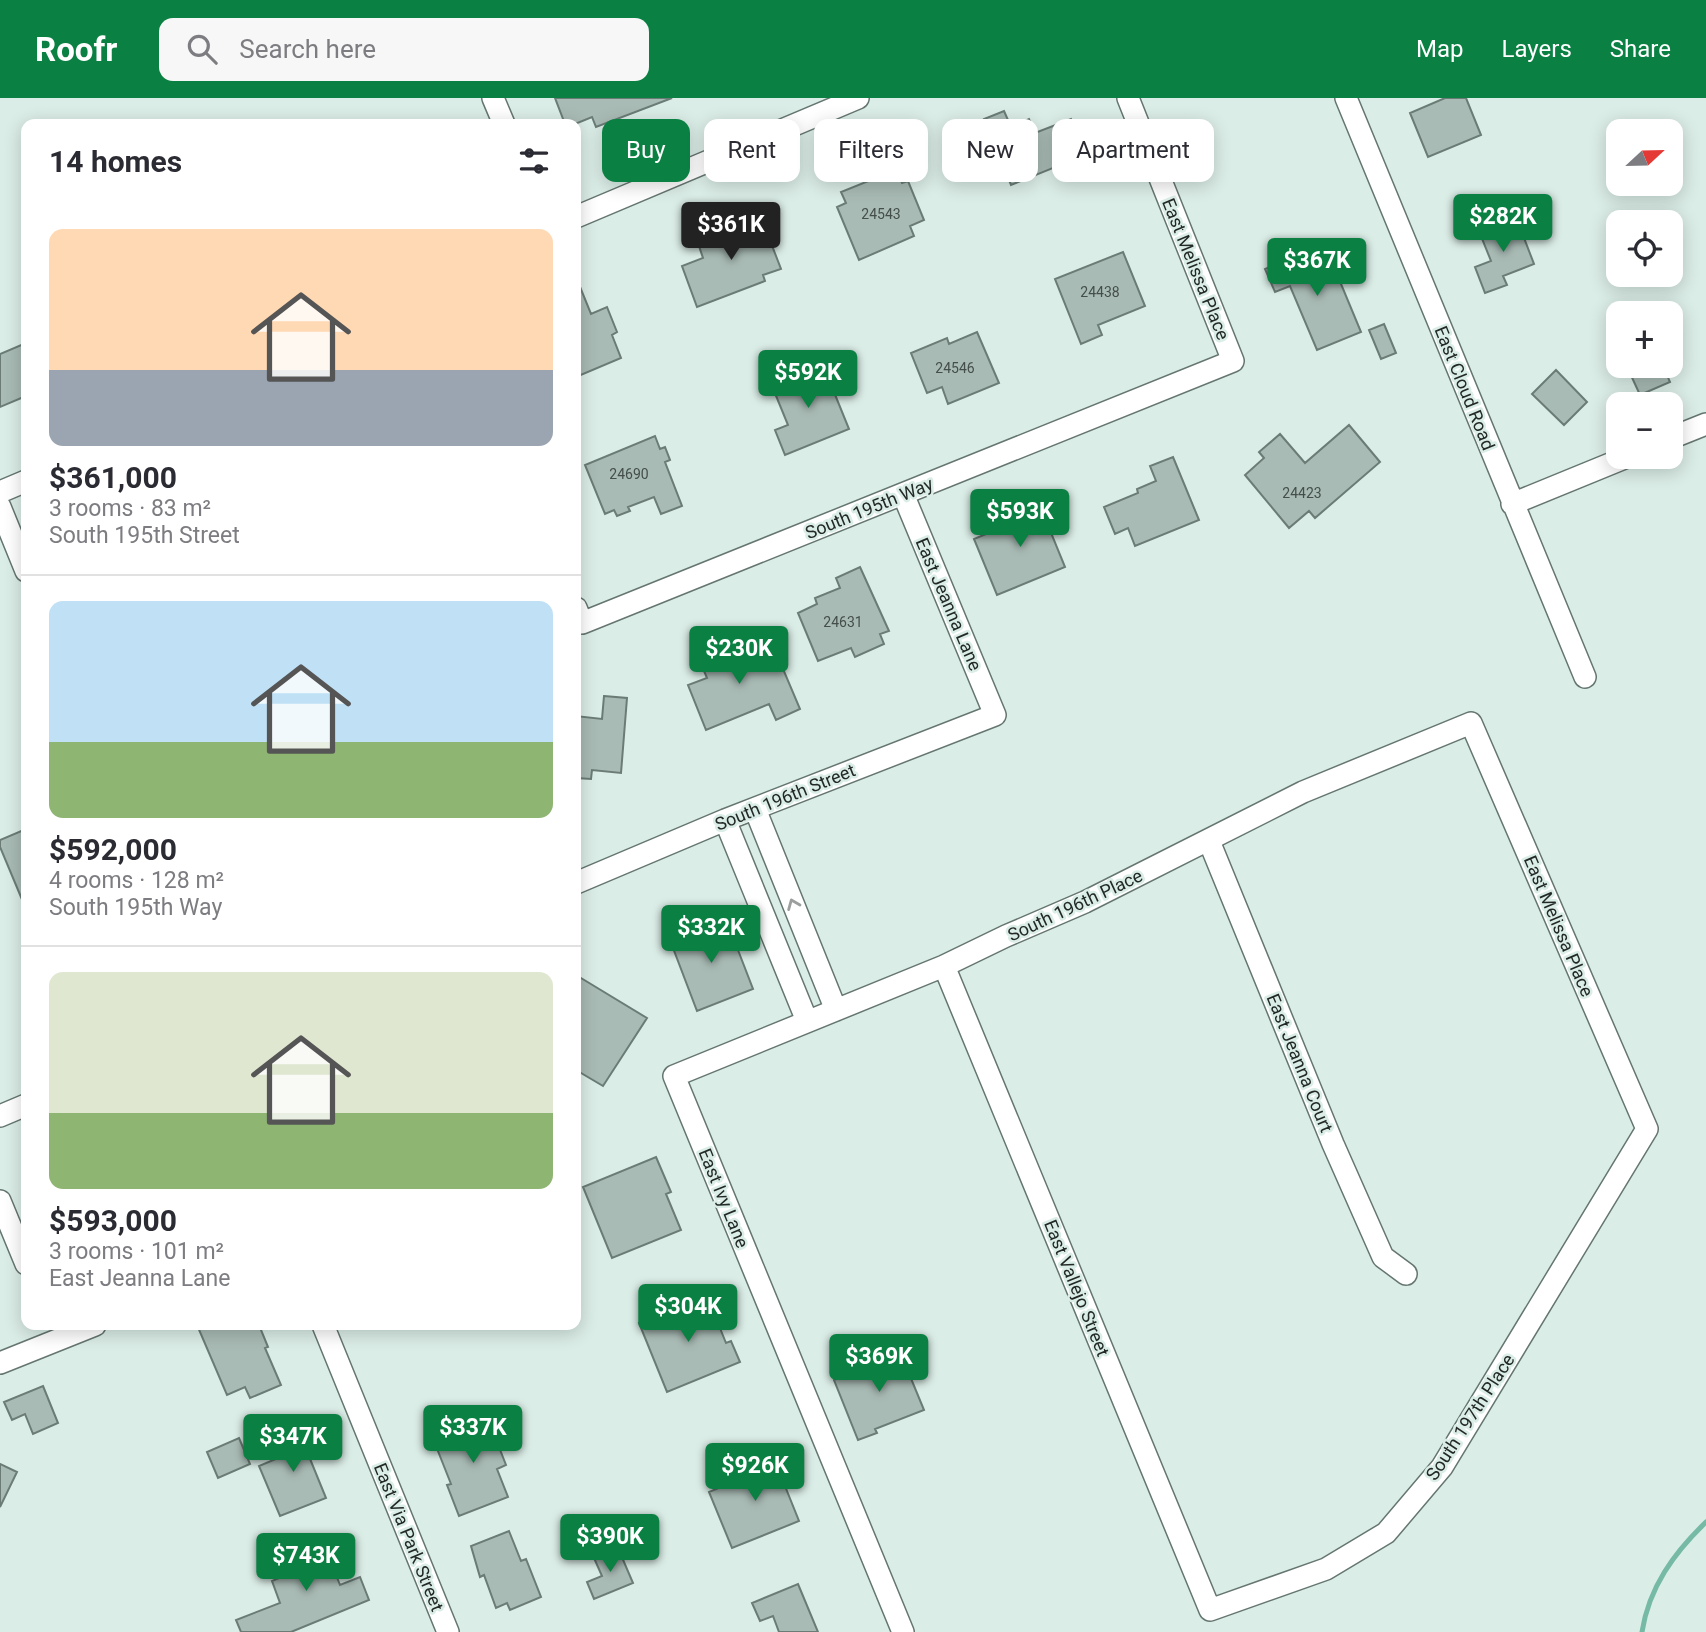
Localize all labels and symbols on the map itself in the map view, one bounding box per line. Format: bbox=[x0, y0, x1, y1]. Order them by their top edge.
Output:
north arrow bbox=[1606, 119, 1684, 196]
pin: $282K bbox=[1454, 194, 1552, 254]
street label: East Melissa Place bbox=[1158, 195, 1234, 343]
pin: $361K bbox=[682, 202, 780, 262]
house number: 24543 bbox=[861, 206, 901, 222]
pin: $367K bbox=[1268, 238, 1366, 298]
house number: 24438 bbox=[1080, 284, 1120, 300]
street label: East Cloud Road bbox=[1431, 323, 1499, 453]
pin: $592K bbox=[759, 350, 857, 410]
house number: 24546 bbox=[935, 360, 975, 376]
house number: 24690 bbox=[609, 466, 649, 482]
street label: South 195th Way bbox=[802, 473, 936, 543]
house number: 24423 bbox=[1282, 485, 1322, 501]
pin: $593K bbox=[971, 490, 1069, 549]
street label: East Jeanna Lane bbox=[912, 535, 986, 673]
house number: 24631 bbox=[823, 614, 863, 630]
pin: $230K bbox=[690, 626, 788, 686]
street label: South 196th Street bbox=[712, 759, 858, 835]
street label: East Melissa Place bbox=[1520, 852, 1598, 1000]
street label: South 196th Place bbox=[1004, 865, 1146, 945]
one-way arrow bbox=[788, 899, 802, 911]
pin: $332K bbox=[662, 906, 760, 965]
street label: East Jeanna Court bbox=[1263, 991, 1337, 1135]
street label: East Ivy Lane bbox=[695, 1145, 753, 1251]
street label: East Vallejo Street bbox=[1040, 1217, 1114, 1359]
pin: $304K bbox=[639, 1284, 737, 1344]
pin: $369K bbox=[830, 1334, 928, 1394]
street label: South 197th Place bbox=[1421, 1350, 1519, 1484]
pin: $337K bbox=[424, 1406, 522, 1465]
pin: $347K bbox=[244, 1414, 342, 1474]
pin: $926K bbox=[706, 1444, 804, 1503]
street label: East Via Park Street bbox=[370, 1460, 448, 1614]
pin: $390K bbox=[561, 1514, 659, 1574]
pin: $743K bbox=[257, 1534, 355, 1593]

